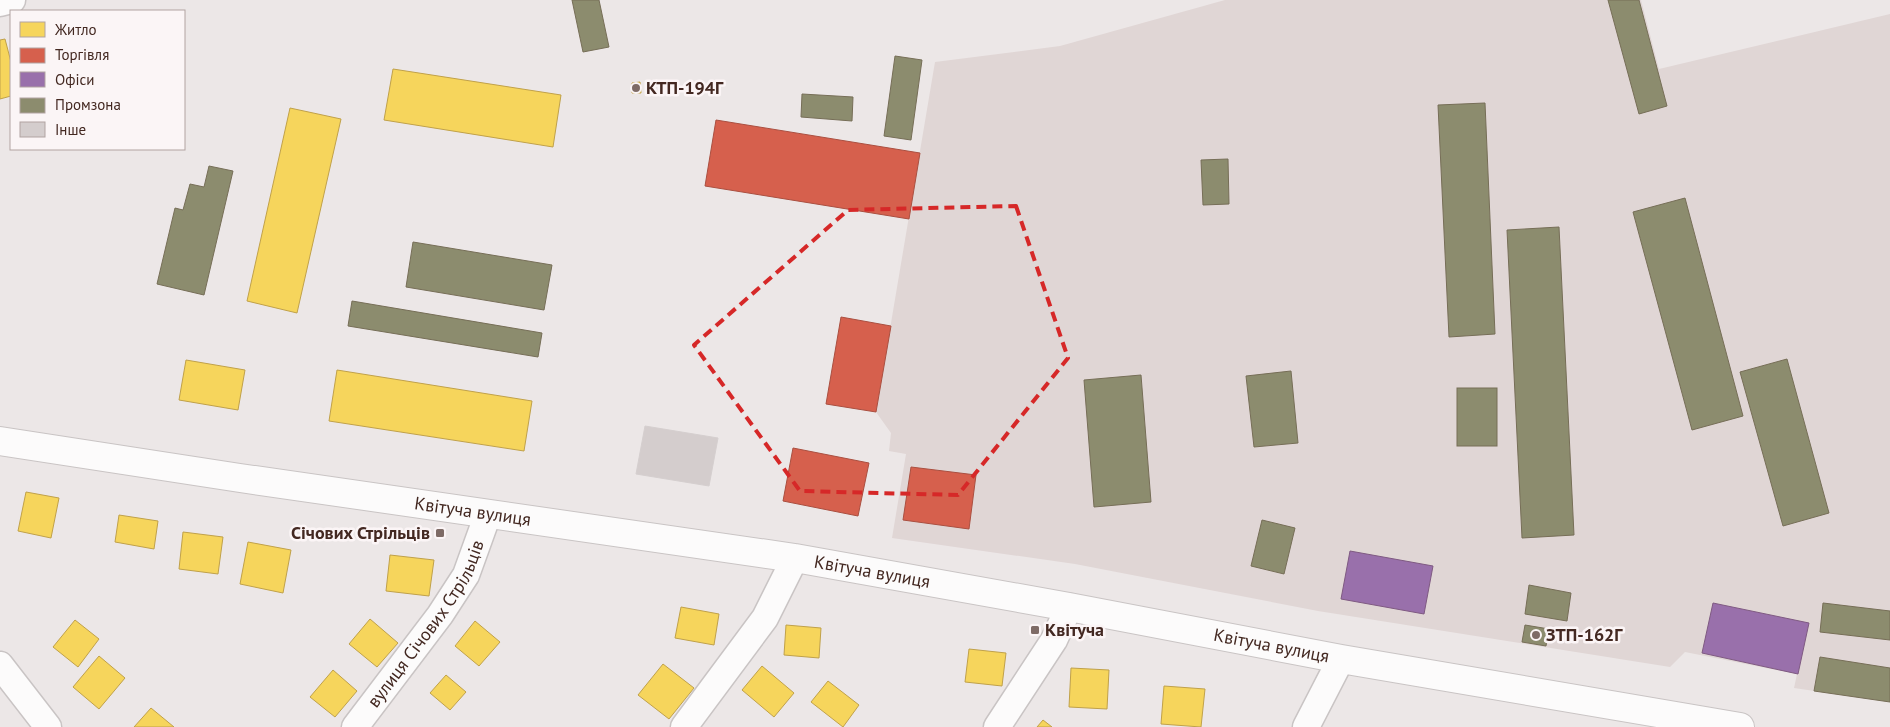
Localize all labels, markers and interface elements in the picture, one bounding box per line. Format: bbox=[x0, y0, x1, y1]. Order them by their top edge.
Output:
legend bbox=[10, 10, 185, 150]
text: Житло bbox=[54, 20, 97, 39]
text: Торгівля bbox=[55, 45, 109, 64]
text: Офіси bbox=[55, 70, 94, 89]
place label: КТП-194Г bbox=[646, 76, 724, 99]
marker: КТП-194Г bbox=[630, 82, 642, 94]
text: Промзона bbox=[55, 95, 121, 114]
text: Інше bbox=[55, 120, 86, 139]
street label: Квітуча вулиця bbox=[413, 491, 533, 531]
place label: Січових Стрільців bbox=[291, 521, 430, 544]
marker: Січових Стрільців bbox=[434, 527, 446, 539]
street label: вулиця Січових Стрільців bbox=[362, 537, 489, 712]
street label: Квітуча вулиця bbox=[812, 550, 932, 593]
place label: Квітуча bbox=[1045, 618, 1104, 641]
street label: Квітуча вулиця bbox=[1212, 623, 1331, 668]
place label: ЗТП-162Г bbox=[1546, 623, 1623, 646]
marker: Квітуча bbox=[1029, 624, 1041, 636]
marker: ЗТП-162Г bbox=[1530, 629, 1542, 641]

